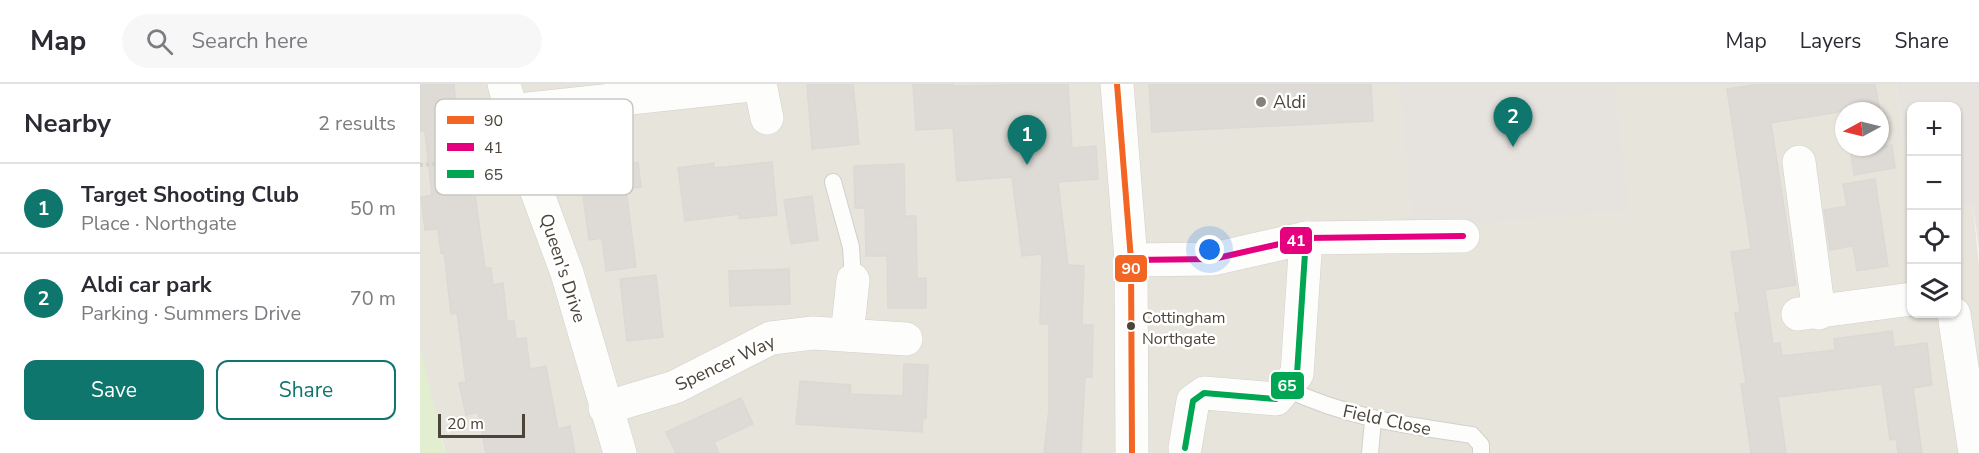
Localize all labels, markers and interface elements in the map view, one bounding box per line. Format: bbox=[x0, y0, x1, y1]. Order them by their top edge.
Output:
search box bbox=[122, 14, 542, 68]
text: Map bbox=[30, 22, 86, 60]
icon: search bbox=[143, 25, 176, 58]
text: Search here bbox=[191, 26, 308, 56]
text: Map bbox=[1725, 27, 1767, 55]
text: Layers bbox=[1800, 27, 1861, 55]
text: Share bbox=[1894, 27, 1949, 55]
place label: Aldi bbox=[1273, 90, 1306, 114]
marker: Aldi bbox=[1254, 95, 1268, 109]
pin: 2 bbox=[1494, 98, 1532, 147]
legend bbox=[435, 99, 633, 195]
north arrow bbox=[1835, 102, 1889, 156]
map controls bbox=[1907, 102, 1961, 318]
button: + bbox=[1907, 102, 1961, 156]
text: Nearby bbox=[24, 106, 111, 141]
text: 2 results bbox=[318, 110, 396, 137]
text: 90 bbox=[484, 110, 503, 132]
pin: 1 bbox=[1008, 116, 1046, 165]
text: 41 bbox=[484, 137, 503, 159]
button: − bbox=[1907, 156, 1961, 210]
text: 65 bbox=[484, 164, 503, 186]
text: Target Shooting Club bbox=[81, 180, 299, 210]
text: 1 bbox=[38, 195, 50, 222]
text: 50 m bbox=[350, 195, 396, 222]
text: Place · Northgate bbox=[81, 210, 237, 237]
street label: Queen's Drive bbox=[534, 210, 592, 326]
button: locate bbox=[1907, 210, 1961, 264]
line badge: 41 bbox=[1279, 226, 1313, 255]
text: 41 bbox=[1286, 230, 1306, 252]
your location bbox=[1195, 235, 1224, 264]
line badge: 90 bbox=[1114, 254, 1148, 283]
text: 90 bbox=[1121, 258, 1141, 280]
button: layers bbox=[1907, 264, 1961, 318]
text: Aldi car park bbox=[81, 270, 212, 300]
text: 2 bbox=[38, 285, 50, 312]
text: 70 m bbox=[350, 285, 396, 312]
text: Parking · Summers Drive bbox=[81, 300, 301, 327]
place label: Cottingham Northgate bbox=[1142, 307, 1225, 350]
marker: Cottingham Northgate bbox=[1125, 320, 1137, 332]
street label: Spencer Way bbox=[671, 329, 780, 397]
button: Save bbox=[24, 360, 204, 420]
button: Share bbox=[216, 360, 396, 420]
line badge: 65 bbox=[1270, 371, 1305, 400]
text: 65 bbox=[1277, 375, 1297, 397]
street label: Field Close bbox=[1341, 399, 1433, 441]
scale bar bbox=[438, 411, 525, 438]
text: 20 m bbox=[447, 413, 484, 435]

